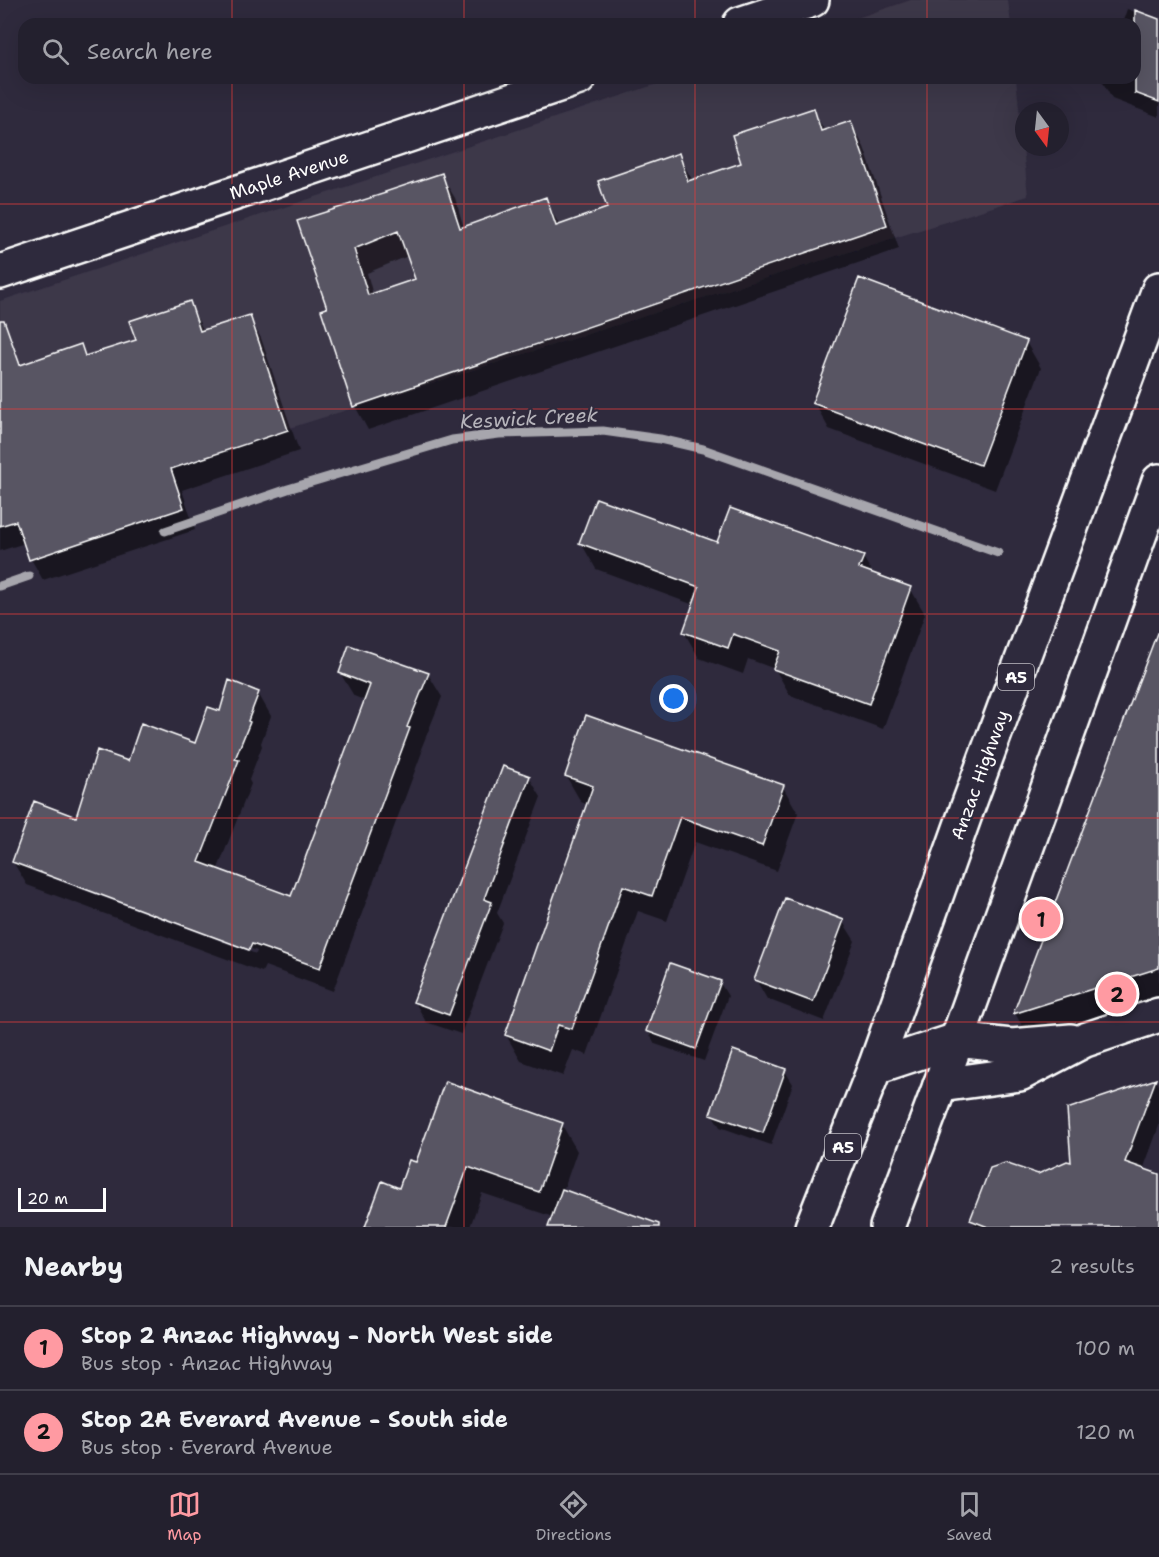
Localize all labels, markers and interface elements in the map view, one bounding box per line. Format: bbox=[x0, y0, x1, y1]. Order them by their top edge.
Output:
search box bbox=[18, 18, 1141, 84]
icon: search bbox=[39, 35, 72, 68]
text: Search here bbox=[87, 37, 213, 66]
north arrow bbox=[1015, 102, 1069, 156]
street label: Maple Avenue bbox=[227, 144, 351, 206]
water label: Keswick Creek bbox=[459, 401, 599, 435]
road number: A5 bbox=[998, 664, 1034, 690]
your location bbox=[659, 684, 688, 713]
street label: Anzac Highway bbox=[945, 707, 1015, 843]
pin: 1 bbox=[1022, 896, 1060, 942]
pin: 2 bbox=[1098, 972, 1136, 1016]
road number: A5 bbox=[825, 1134, 861, 1160]
scale bar bbox=[18, 1185, 106, 1212]
text: 20 m bbox=[27, 1188, 68, 1209]
text: Nearby bbox=[24, 1249, 123, 1284]
text: 2 results bbox=[1049, 1253, 1135, 1279]
text: Stop 2 Anzac Highway - North West side bbox=[81, 1321, 553, 1350]
text: 1 bbox=[39, 1335, 48, 1361]
text: 100 m bbox=[1075, 1335, 1135, 1361]
text: Bus stop · Anzac Highway bbox=[81, 1350, 333, 1376]
text: Stop 2A Everard Avenue - South side bbox=[81, 1405, 508, 1434]
text: 2 bbox=[37, 1419, 51, 1445]
text: 120 m bbox=[1076, 1419, 1135, 1445]
text: Bus stop · Everard Avenue bbox=[81, 1434, 333, 1460]
tab: Map bbox=[167, 1488, 201, 1545]
tab: Directions bbox=[536, 1488, 612, 1545]
tab: Saved bbox=[946, 1488, 992, 1545]

